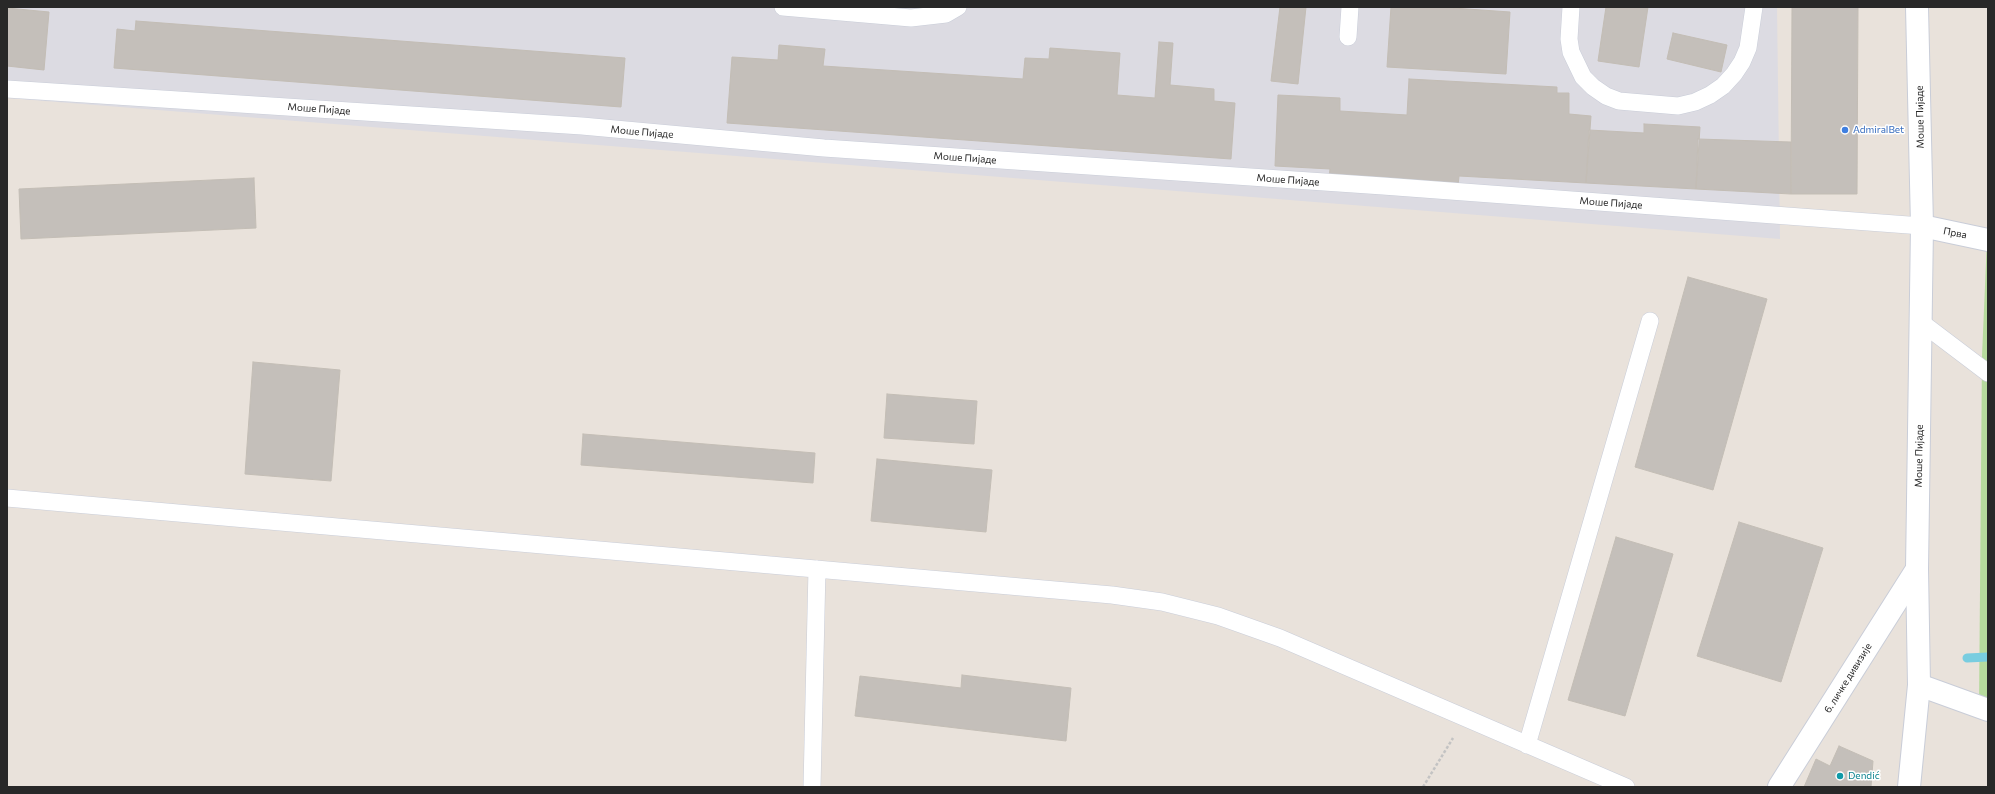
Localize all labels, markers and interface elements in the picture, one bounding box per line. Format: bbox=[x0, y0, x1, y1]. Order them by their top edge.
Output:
street label: Моше Пијаде bbox=[1913, 85, 1927, 149]
street label: Моше Пијаде bbox=[287, 101, 351, 117]
street label: Моше Пијаде bbox=[610, 123, 674, 141]
place label: AdmiralBet bbox=[1853, 124, 1904, 136]
marker: AdmiralBet bbox=[1840, 125, 1850, 135]
street label: Моше Пијаде bbox=[933, 150, 997, 166]
street label: Моше Пијаде bbox=[1256, 172, 1320, 188]
street label: Моше Пијаде bbox=[1579, 195, 1643, 211]
street label: Прва bbox=[1942, 225, 1968, 241]
street label: Моше Пијаде bbox=[1912, 424, 1926, 488]
street label: 6. личке дивизије bbox=[1822, 641, 1874, 715]
place label: Dendić bbox=[1848, 770, 1880, 782]
marker: Dendić bbox=[1835, 771, 1845, 781]

